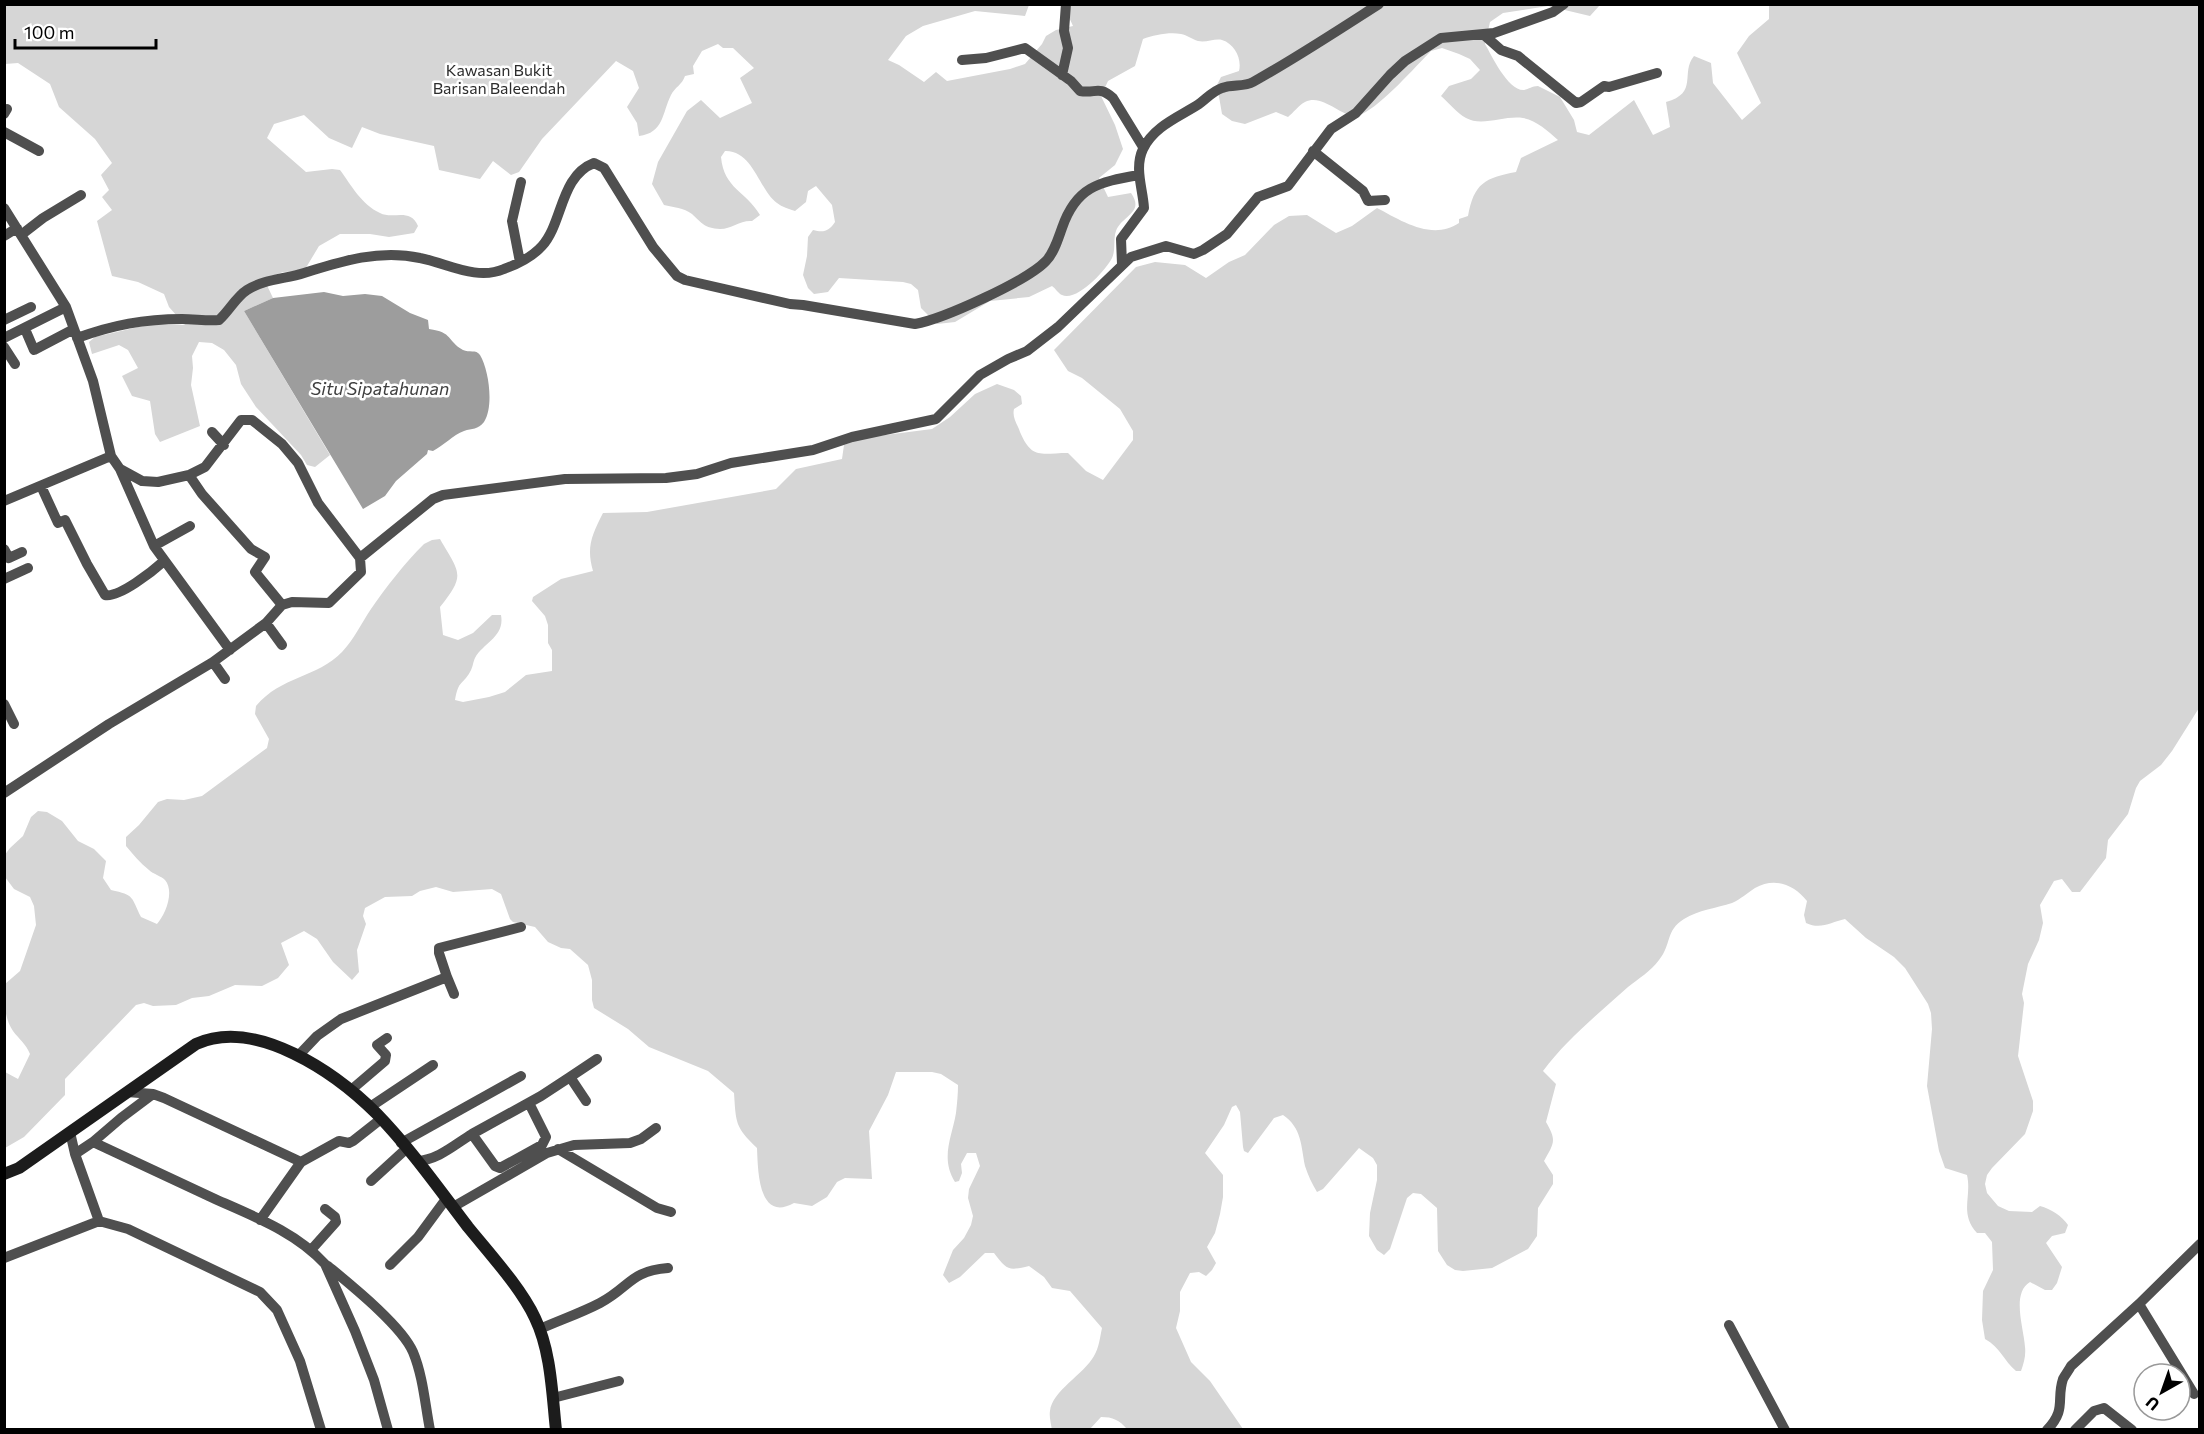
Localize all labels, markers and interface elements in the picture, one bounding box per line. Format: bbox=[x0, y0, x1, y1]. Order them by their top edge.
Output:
scale bar bbox=[15, 12, 156, 50]
text: 100 m bbox=[24, 21, 74, 43]
park label: Kawasan Bukit Barisan Baleendah bbox=[433, 60, 565, 97]
water label: Situ Sipatahunan bbox=[311, 377, 449, 399]
north arrow bbox=[2132, 1362, 2192, 1422]
text: U bbox=[2141, 1393, 2163, 1415]

